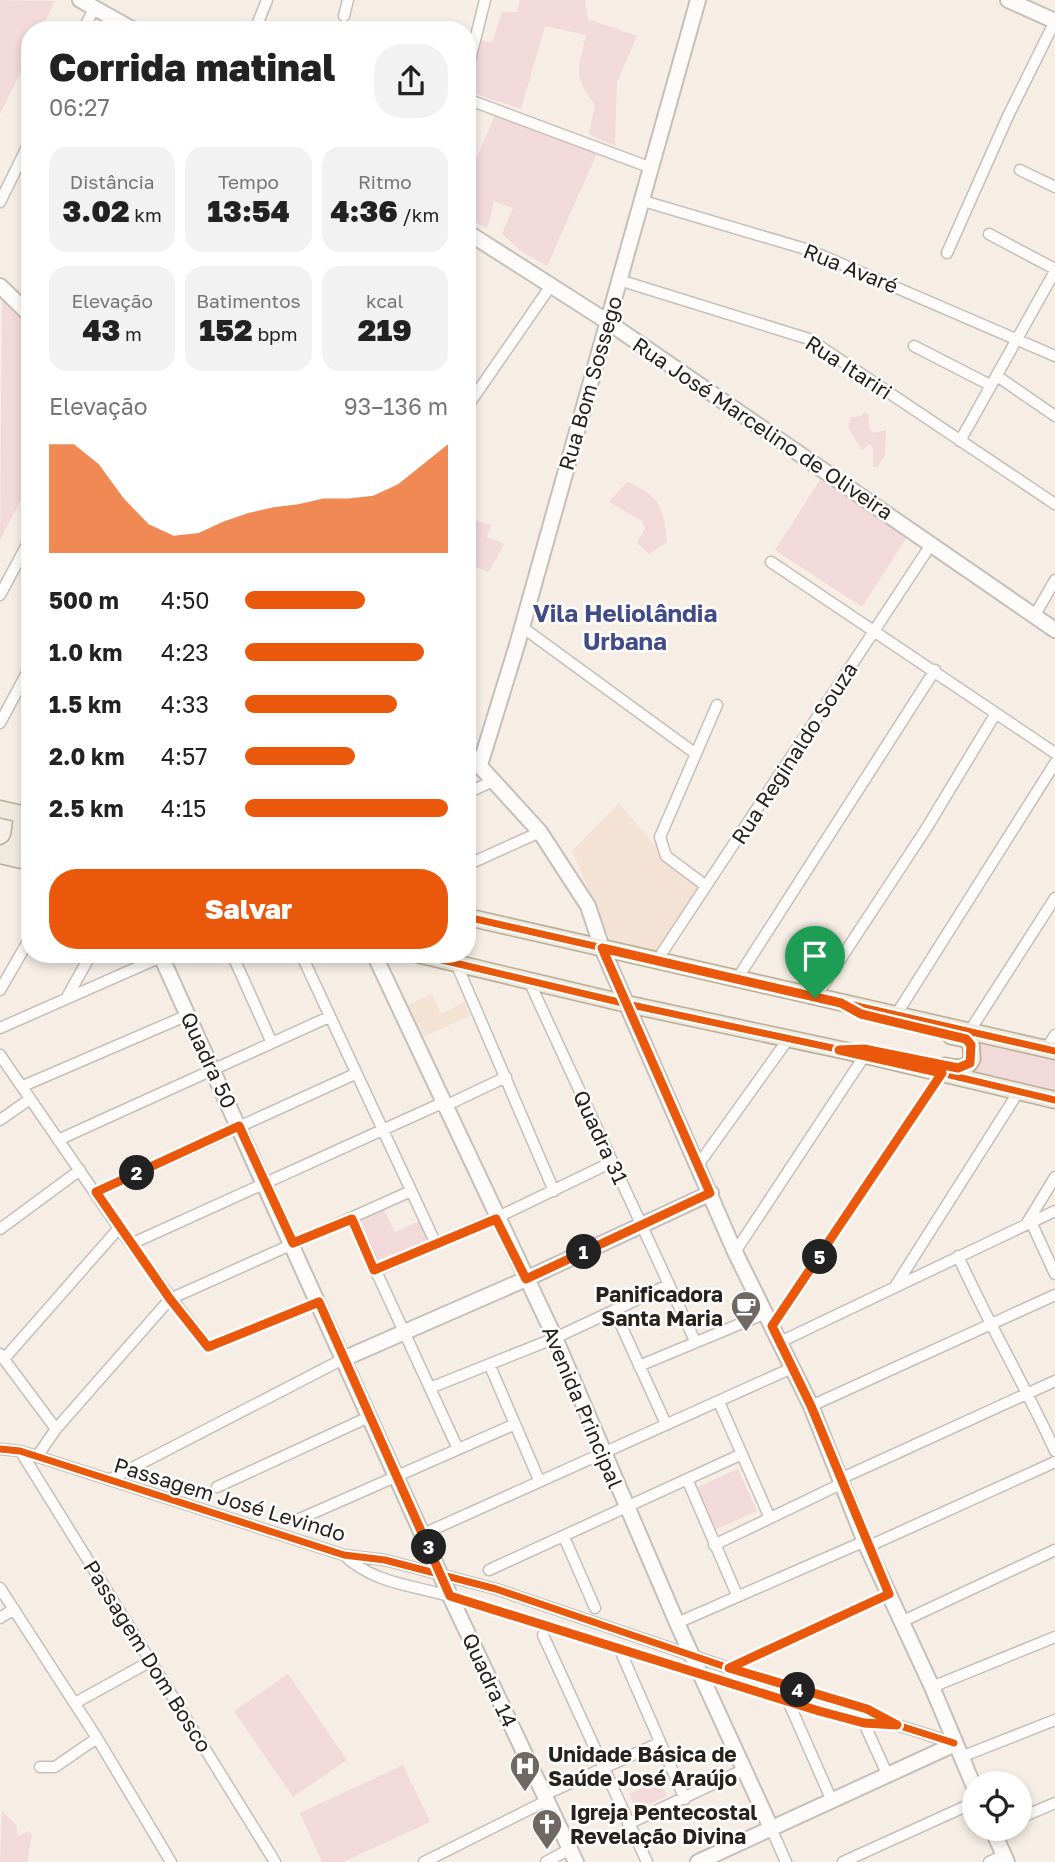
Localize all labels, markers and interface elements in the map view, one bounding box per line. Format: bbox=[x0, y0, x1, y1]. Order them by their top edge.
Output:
text: Corrida matinal bbox=[49, 44, 335, 89]
button: share bbox=[374, 44, 448, 118]
text: 06:27 bbox=[49, 93, 110, 121]
text: Distância bbox=[70, 170, 155, 193]
text: Tempo bbox=[218, 170, 279, 193]
text: Ritmo bbox=[358, 170, 412, 193]
text: 3.02 bbox=[62, 193, 130, 229]
text: 13:54 bbox=[207, 193, 290, 229]
text: 4:36 bbox=[330, 193, 398, 229]
text: km bbox=[130, 203, 162, 226]
text: /km bbox=[398, 203, 439, 226]
street label: Rua Avaré bbox=[800, 237, 902, 299]
text: Elevação bbox=[71, 289, 153, 312]
text: Batimentos bbox=[196, 289, 301, 312]
text: kcal bbox=[366, 289, 404, 312]
street label: Rua Bom Sossego bbox=[553, 293, 627, 473]
text: 43 bbox=[82, 312, 120, 348]
text: 152 bbox=[199, 312, 253, 348]
text: 219 bbox=[358, 312, 412, 348]
text: m bbox=[120, 322, 142, 345]
text: bpm bbox=[253, 322, 298, 345]
street label: Rua Itariri bbox=[801, 329, 897, 405]
street label: Rua José Marcelino de Oliveira bbox=[628, 331, 898, 525]
text: Elevação bbox=[49, 392, 148, 420]
text: 93–136 m bbox=[344, 392, 448, 420]
text: 500 m bbox=[49, 586, 119, 614]
text: 4:50 bbox=[161, 586, 210, 614]
district label: Vila Heliolândia Urbana bbox=[533, 598, 717, 655]
text: 1.0 km bbox=[49, 638, 122, 666]
text: 4:23 bbox=[161, 638, 209, 666]
street label: Rua Reginaldo Souza bbox=[725, 657, 863, 849]
text: 1.5 km bbox=[49, 690, 121, 718]
text: 4:33 bbox=[161, 690, 209, 718]
text: 2.0 km bbox=[49, 742, 125, 770]
text: 4:57 bbox=[161, 742, 207, 770]
text: 2.5 km bbox=[49, 794, 124, 822]
text: 4:15 bbox=[161, 794, 206, 822]
button: Salvar bbox=[49, 869, 448, 949]
pin bbox=[785, 926, 845, 998]
icon: arrive bbox=[796, 937, 834, 975]
street label: Quadra 50 bbox=[175, 1008, 243, 1112]
street label: Quadra 31 bbox=[568, 1086, 634, 1188]
pin: 2 bbox=[120, 1156, 154, 1190]
text: 2 bbox=[131, 1161, 142, 1184]
pin: 1 bbox=[566, 1234, 602, 1270]
text: 1 bbox=[579, 1240, 588, 1263]
pin: 5 bbox=[802, 1240, 838, 1274]
text: 5 bbox=[814, 1245, 825, 1268]
place label: Panificadora Santa Maria bbox=[595, 1281, 723, 1331]
cafe icon: Panificadora Santa Maria bbox=[729, 1289, 763, 1333]
street label: Avenida Principal bbox=[537, 1322, 629, 1492]
street label: Passagem José Levindo bbox=[111, 1451, 349, 1547]
pin: 3 bbox=[412, 1530, 446, 1564]
text: 3 bbox=[423, 1535, 434, 1558]
street label: Passagem Dom Bosco bbox=[78, 1555, 218, 1757]
street label: Quadra 14 bbox=[457, 1629, 523, 1731]
pin: 4 bbox=[780, 1672, 816, 1708]
text: 4 bbox=[792, 1678, 803, 1701]
place label: Unidade Básica de Saúde José Araújo bbox=[548, 1741, 737, 1791]
hospital icon: Unidade Básica de Saúde José Araújo bbox=[508, 1749, 542, 1793]
map controls bbox=[962, 1771, 1032, 1841]
button: locate bbox=[962, 1771, 1032, 1841]
place label: Igreja Pentecostal Revelação Divina bbox=[570, 1799, 757, 1849]
church icon: Igreja Pentecostal Revelação Divina bbox=[530, 1807, 564, 1851]

